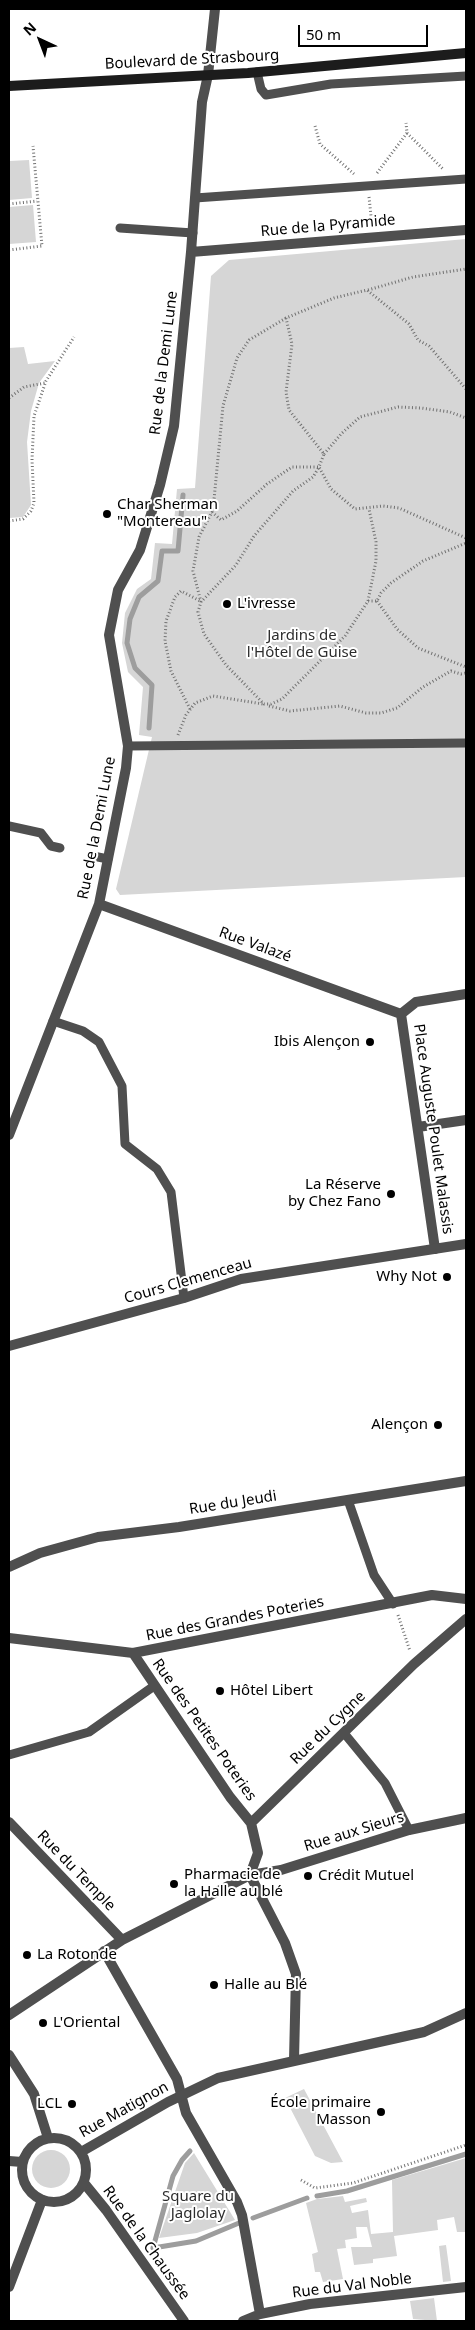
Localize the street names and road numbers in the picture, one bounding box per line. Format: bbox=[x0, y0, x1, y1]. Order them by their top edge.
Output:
street label: Boulevard de Strasbourg bbox=[104, 46, 280, 74]
street label: Rue de la Pyramide bbox=[260, 211, 396, 241]
street label: Rue de la Demi Lune bbox=[146, 290, 182, 436]
street label: Rue de la Demi Lune bbox=[74, 755, 120, 901]
street label: Rue Valazé bbox=[216, 924, 294, 966]
street label: Place Auguste Poulet Malassis bbox=[409, 1023, 457, 1235]
street label: Cours Clemenceau bbox=[122, 1254, 254, 1308]
street label: Rue du Jeudi bbox=[188, 1487, 278, 1519]
street label: Rue des Grandes Poteries bbox=[145, 1593, 325, 1645]
street label: Rue des Petites Poteries bbox=[148, 1656, 260, 1804]
street label: Rue du Cygne bbox=[287, 1688, 369, 1768]
street label: Rue aux Sieurs bbox=[302, 1808, 406, 1856]
street label: Rue du Temple bbox=[33, 1827, 119, 1915]
street label: Rue Matignon bbox=[76, 2078, 172, 2142]
street label: Rue de la Chaussée bbox=[99, 2183, 193, 2303]
street label: Rue du Val Noble bbox=[291, 2270, 413, 2302]

